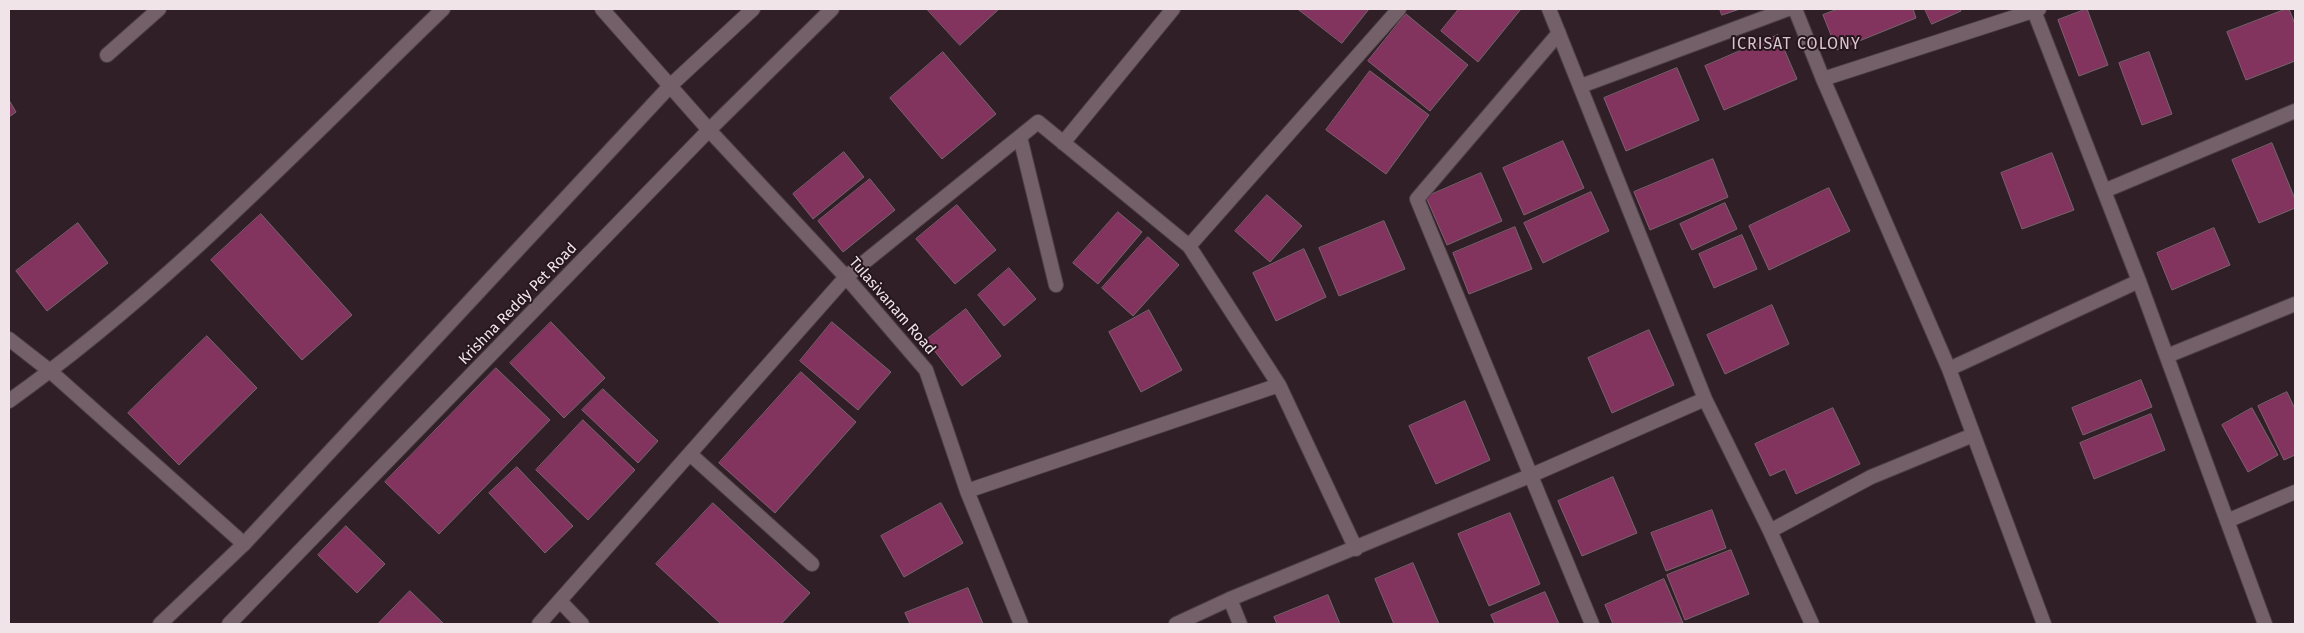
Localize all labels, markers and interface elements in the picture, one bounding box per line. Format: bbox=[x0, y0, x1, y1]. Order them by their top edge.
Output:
district label: ICRISAT COLONY bbox=[1730, 35, 1862, 55]
street label: Krishna Reddy Pet Road bbox=[455, 239, 581, 369]
street label: Tulasivanam Road bbox=[845, 254, 939, 358]

